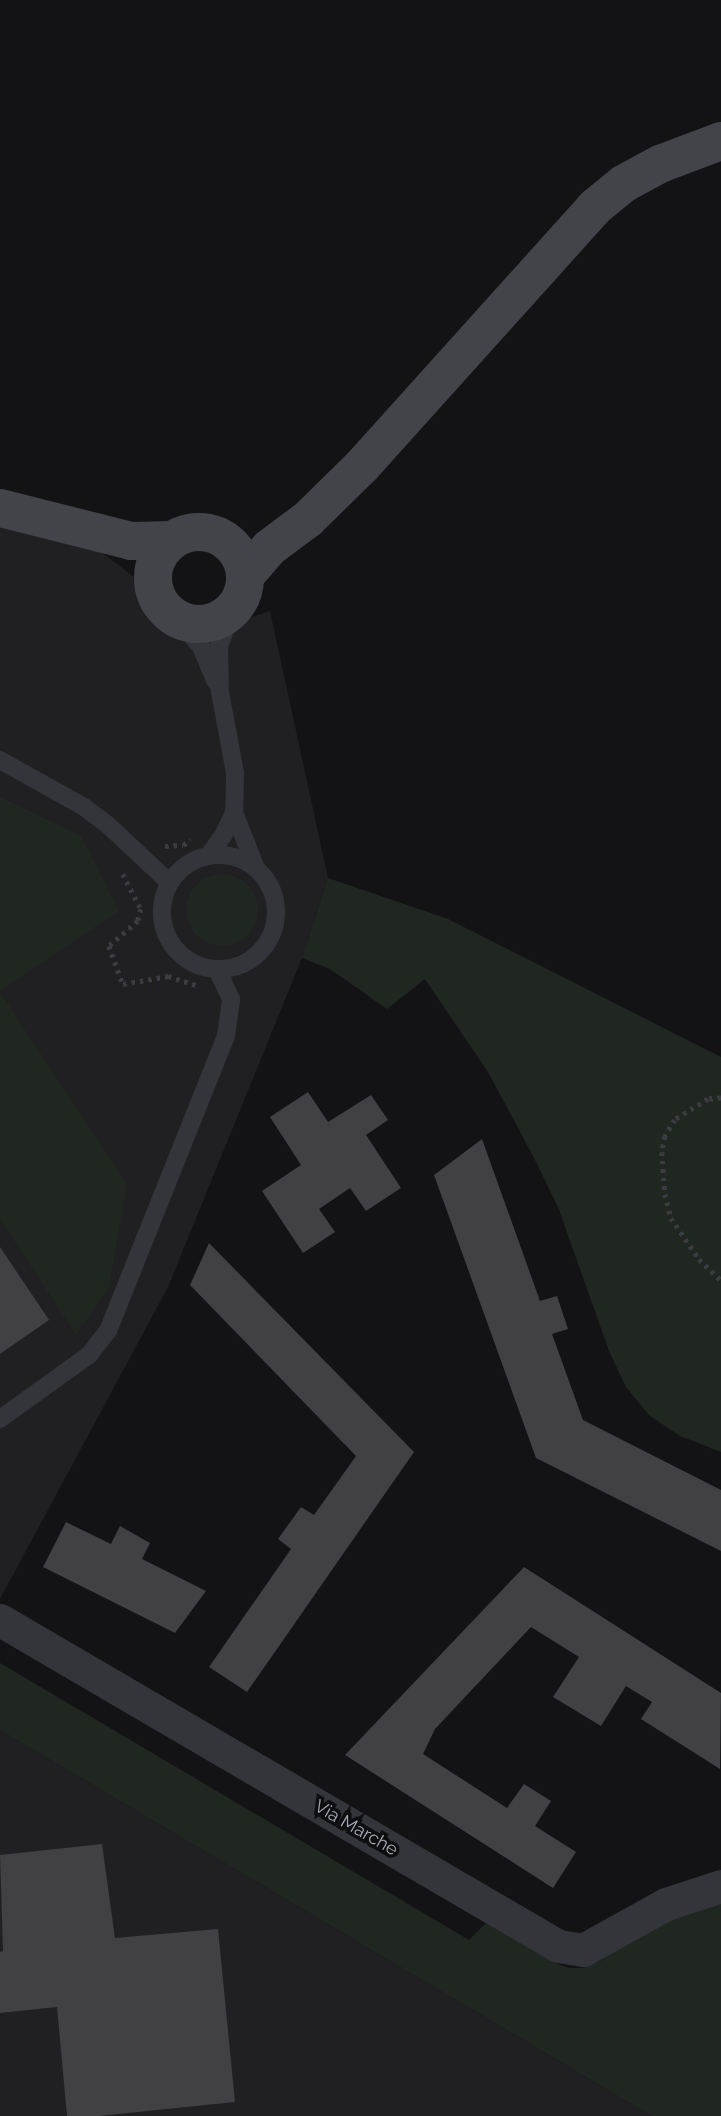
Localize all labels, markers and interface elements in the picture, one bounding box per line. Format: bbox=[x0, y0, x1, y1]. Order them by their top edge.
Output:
street label: Via Marche bbox=[310, 1795, 402, 1861]

